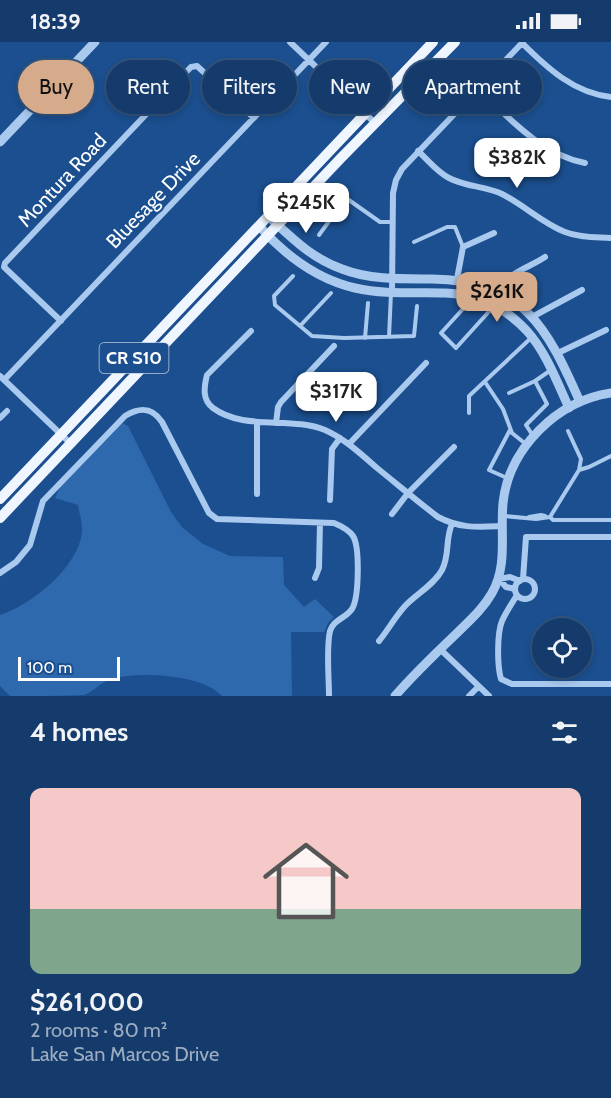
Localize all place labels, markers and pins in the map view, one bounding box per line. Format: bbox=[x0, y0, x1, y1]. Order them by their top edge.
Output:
pin: $382K bbox=[475, 138, 559, 189]
pin: $245K bbox=[264, 183, 348, 234]
pin: $261K bbox=[455, 272, 539, 323]
pin: $317K bbox=[294, 372, 378, 423]

